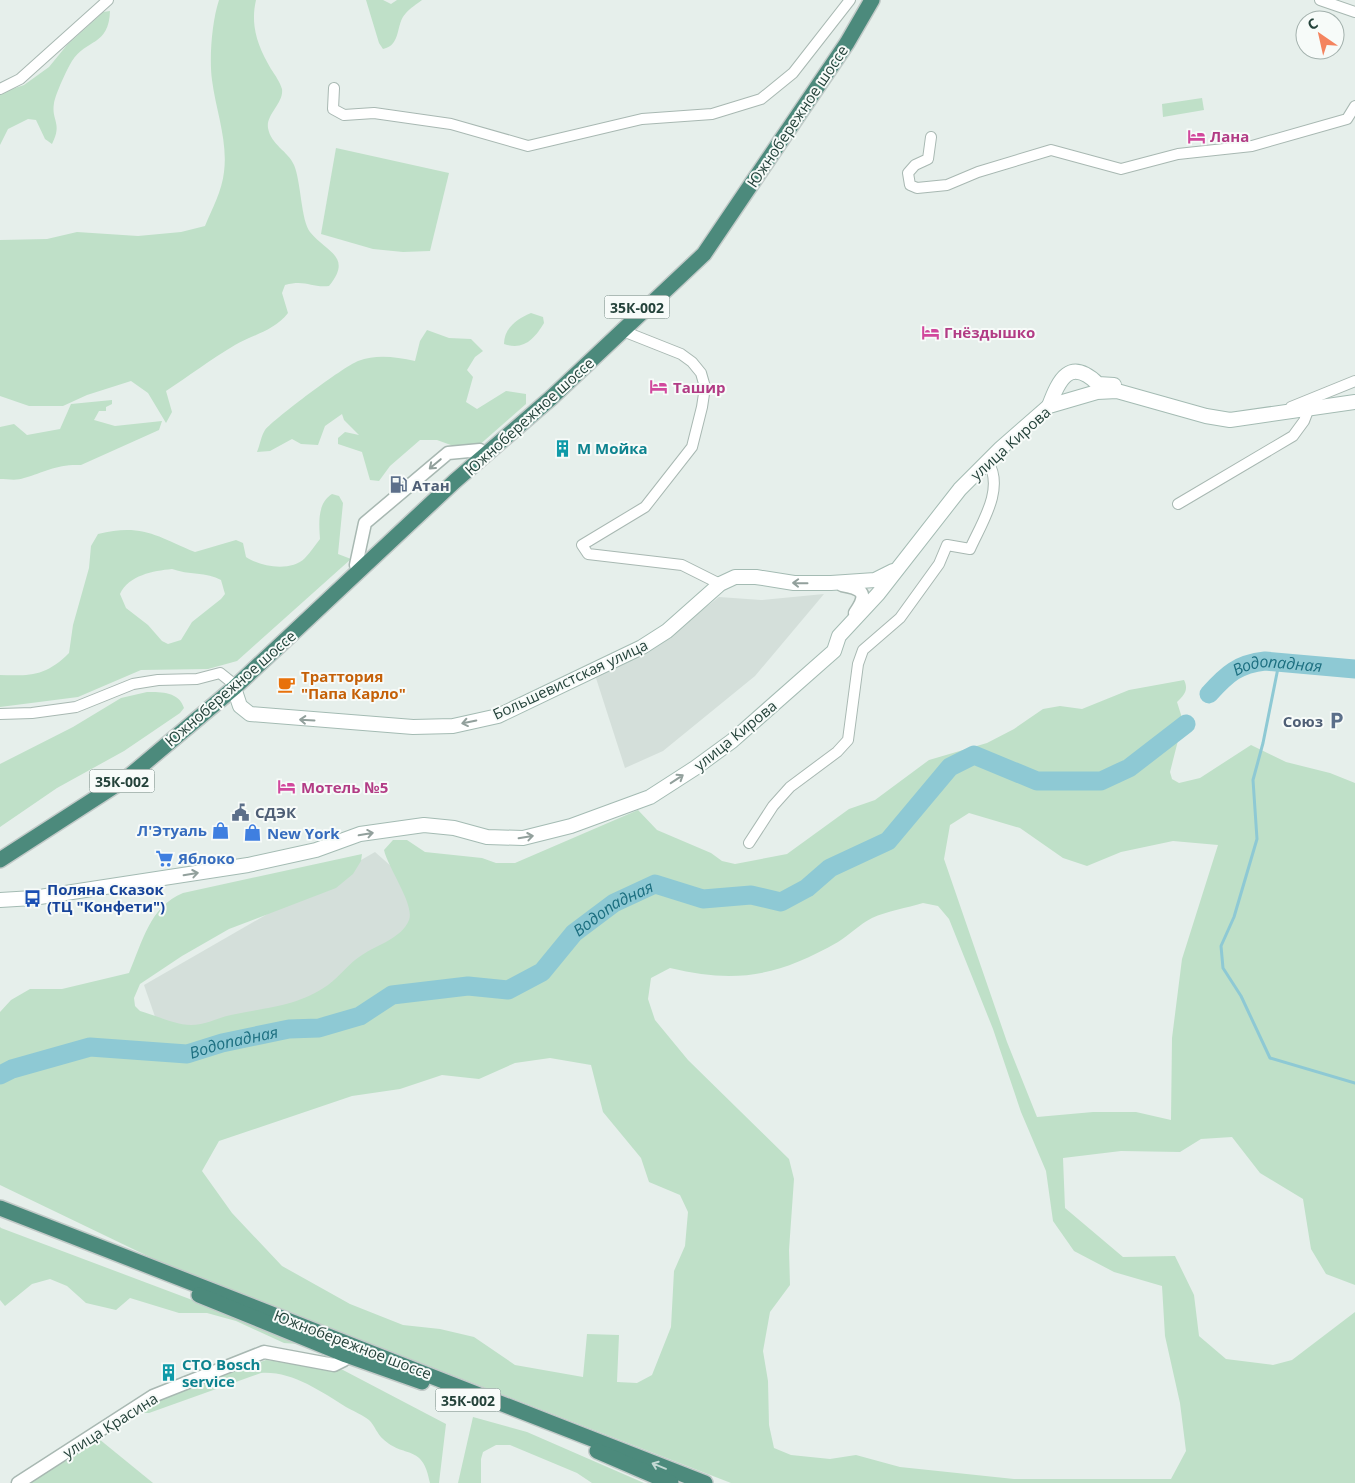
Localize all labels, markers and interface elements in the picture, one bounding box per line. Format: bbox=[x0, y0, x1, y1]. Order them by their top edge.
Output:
north arrow bbox=[1295, 10, 1345, 60]
text: С bbox=[1303, 13, 1322, 34]
street label: Южнобережное шоссе bbox=[742, 41, 852, 191]
hotel icon: Лана bbox=[1186, 126, 1206, 146]
place label: Лана bbox=[1210, 126, 1249, 146]
road number: 35К-002 bbox=[604, 296, 670, 318]
hotel icon: Гнёздышко bbox=[920, 322, 940, 342]
place label: Гнёздышко bbox=[944, 322, 1035, 342]
street label: Южнобережное шоссе bbox=[460, 353, 598, 479]
hotel icon: Ташир bbox=[649, 377, 669, 397]
place label: Ташир bbox=[673, 377, 726, 397]
street label: улица Кирова bbox=[966, 402, 1054, 484]
building icon: М Мойка bbox=[553, 438, 573, 458]
place label: М Мойка bbox=[577, 438, 648, 458]
one-way arrow bbox=[429, 459, 442, 470]
fuel station icon: Атан bbox=[388, 475, 408, 495]
place label: Атан bbox=[412, 475, 450, 495]
one-way arrow bbox=[792, 578, 808, 588]
street label: Южнобережное шоссе bbox=[160, 626, 300, 750]
street label: Большевистская улица bbox=[489, 634, 651, 724]
water label: Водопадная bbox=[1228, 650, 1323, 681]
place label: Траттория "Папа Карло" bbox=[301, 666, 406, 703]
cafe icon: Траттория "Папа Карло" bbox=[277, 675, 297, 695]
street label: улица Кирова bbox=[689, 695, 781, 775]
place label: Союз bbox=[1283, 711, 1323, 731]
parking icon: Союз bbox=[1327, 711, 1347, 731]
one-way arrow bbox=[299, 715, 315, 724]
one-way arrow bbox=[461, 718, 477, 728]
road number: 35К-002 bbox=[90, 769, 154, 792]
one-way arrow bbox=[670, 774, 684, 784]
hotel icon: Мотель №5 bbox=[277, 777, 297, 797]
place label: Мотель №5 bbox=[301, 777, 388, 797]
public building icon: СДЭК bbox=[231, 802, 251, 822]
place label: СДЭК bbox=[255, 802, 297, 822]
place label: Л'Этуаль bbox=[137, 820, 207, 840]
shop icon: Л'Этуаль bbox=[211, 820, 231, 840]
shop icon: New York bbox=[243, 823, 263, 843]
place label: New York bbox=[267, 823, 340, 843]
one-way arrow bbox=[358, 828, 374, 838]
one-way arrow bbox=[518, 831, 534, 841]
supermarket icon: Яблоко bbox=[154, 848, 174, 868]
place label: Яблоко bbox=[177, 848, 235, 868]
one-way arrow bbox=[183, 869, 199, 879]
water label: Водопадная bbox=[568, 875, 657, 941]
place label: Поляна Сказок (ТЦ "Конфети") bbox=[47, 879, 165, 916]
bus stop icon: Поляна Сказок (ТЦ "Конфети") bbox=[23, 888, 43, 908]
water label: Водопадная bbox=[186, 1021, 280, 1064]
street label: Южнобережное шоссе bbox=[271, 1305, 435, 1383]
place label: СТО Bosch service bbox=[182, 1354, 260, 1391]
building icon: СТО Bosch service bbox=[158, 1363, 178, 1383]
street label: улица Красина bbox=[59, 1388, 161, 1462]
road number: 35К-002 bbox=[436, 1388, 500, 1412]
one-way arrow bbox=[652, 1460, 667, 1470]

